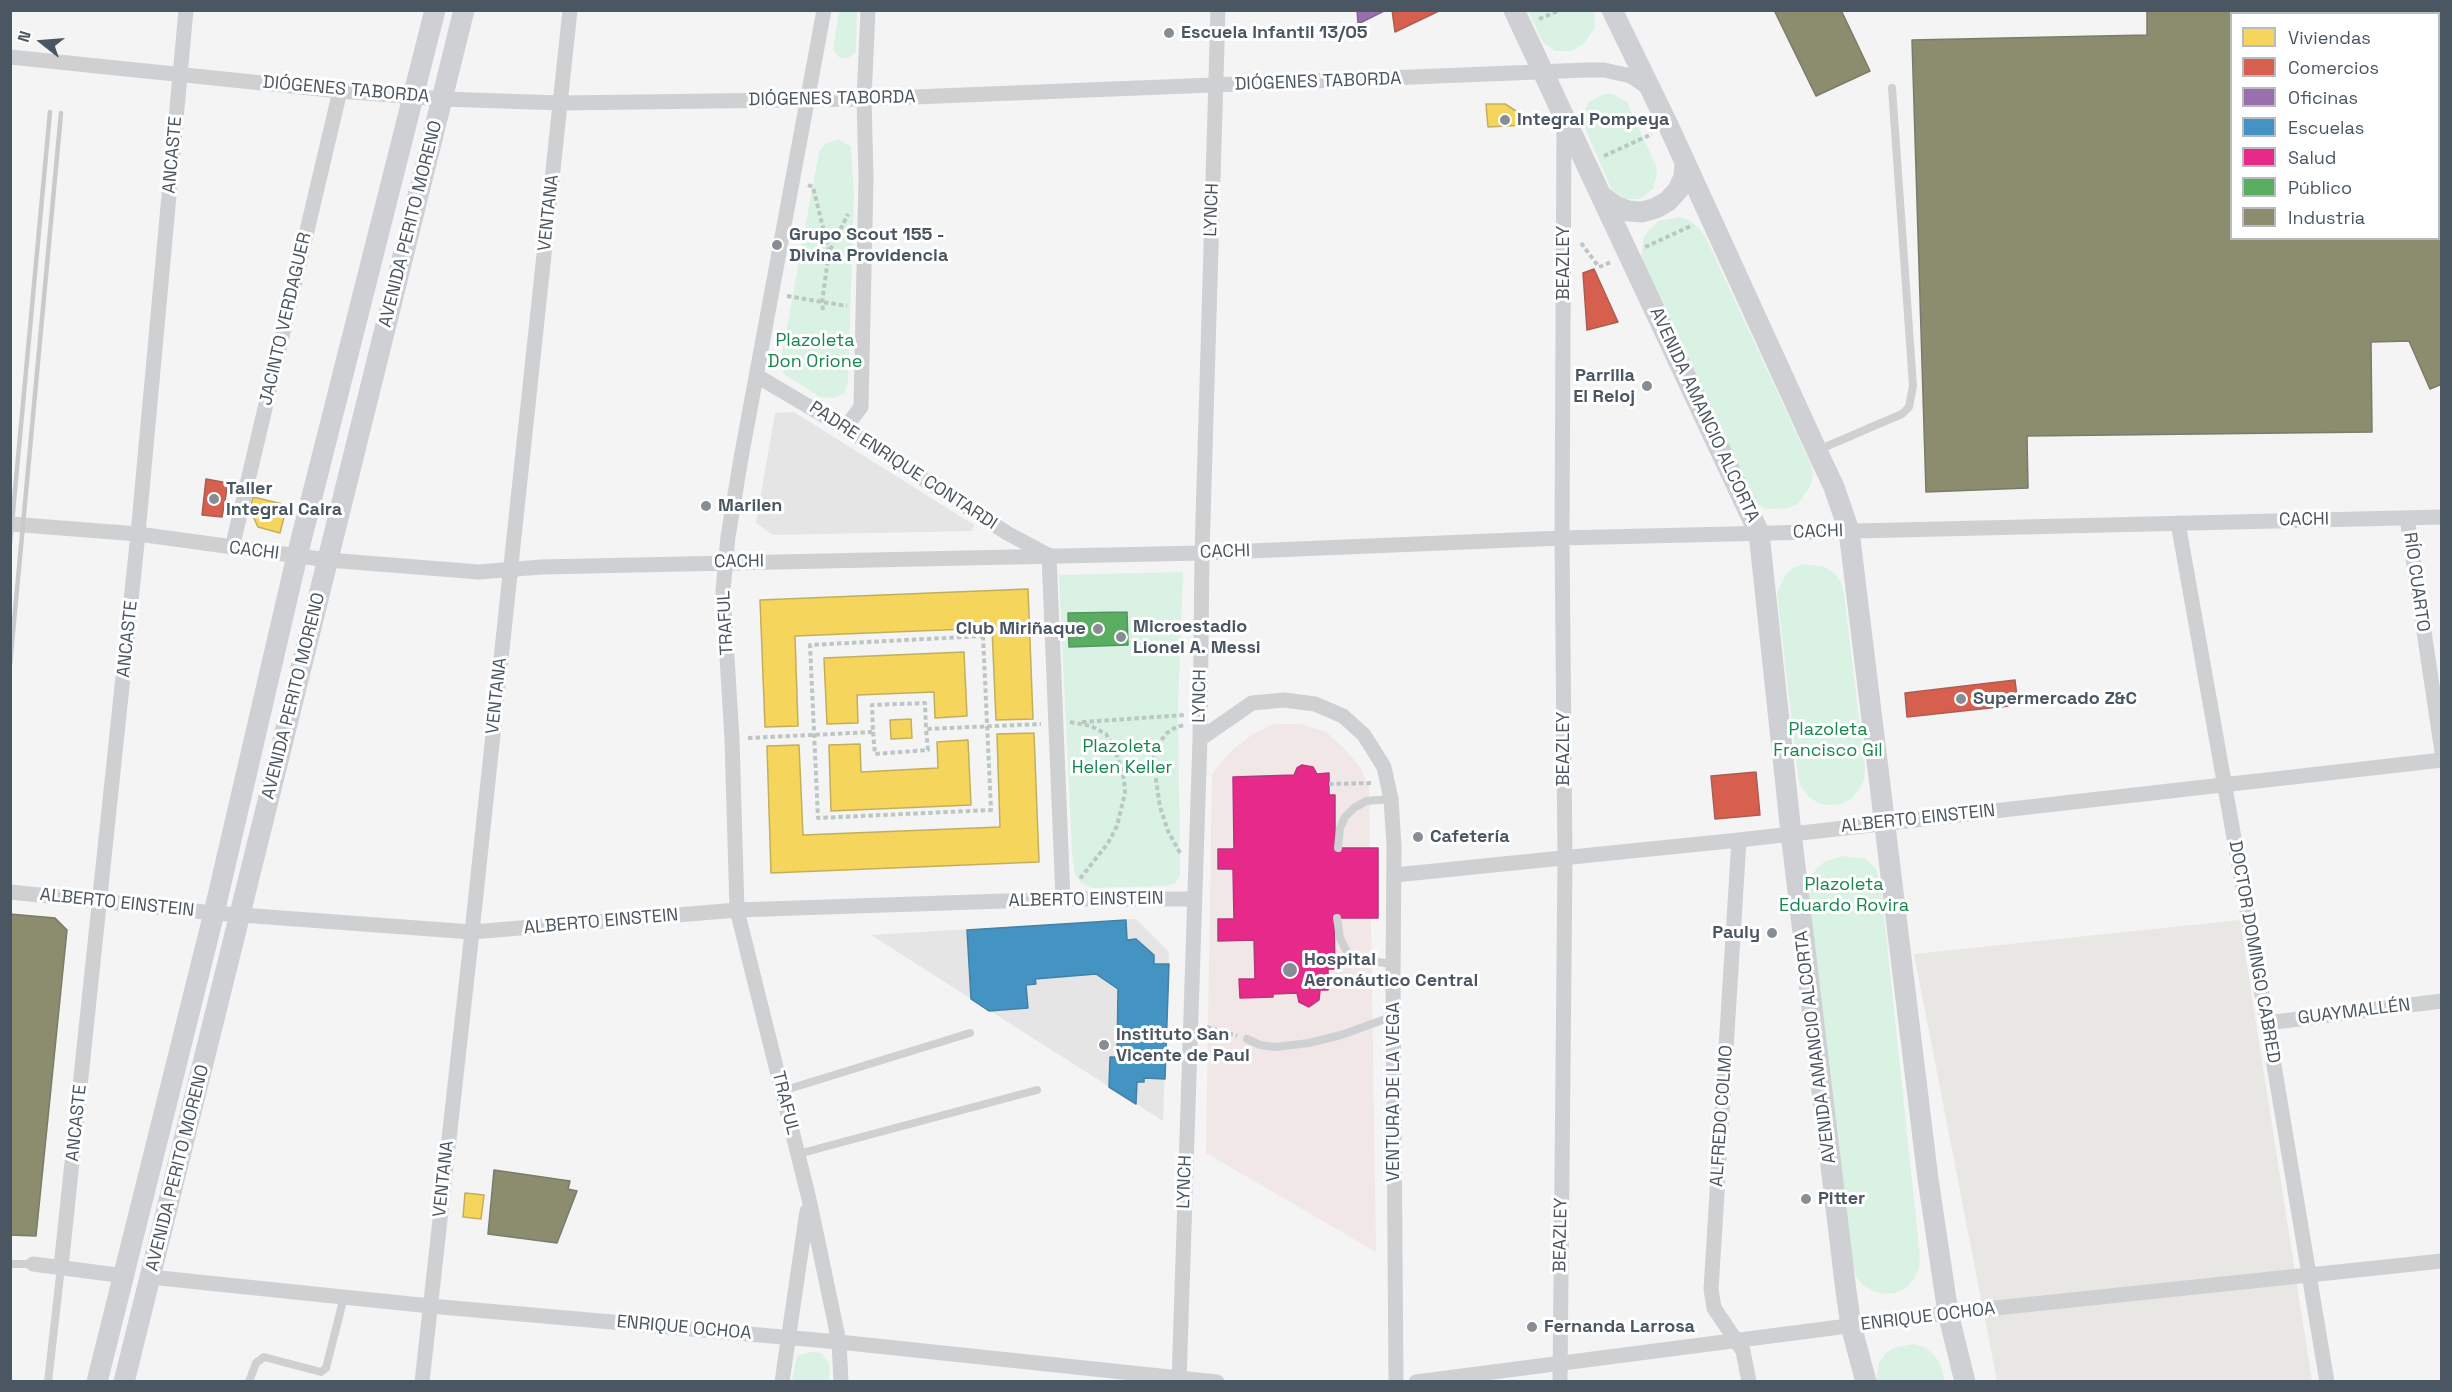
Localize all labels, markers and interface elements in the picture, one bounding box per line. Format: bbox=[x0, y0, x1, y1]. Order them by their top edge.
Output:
north arrow bbox=[12, 12, 72, 72]
legend bbox=[2230, 12, 2440, 240]
place label: Escuela Infantil 13/05 bbox=[1181, 22, 1368, 44]
marker: Escuela Infantil 13/05 bbox=[1162, 26, 1176, 40]
text: Viviendas bbox=[2288, 26, 2371, 49]
text: N bbox=[13, 28, 36, 45]
text: Comercios bbox=[2288, 56, 2379, 79]
street label: DIÓGENES TABORDA bbox=[1234, 68, 1402, 96]
street label: DIÓGENES TABORDA bbox=[262, 72, 430, 108]
text: Oficinas bbox=[2288, 86, 2358, 109]
street label: DIÓGENES TABORDA bbox=[748, 87, 916, 111]
place label: Integral Pompeya bbox=[1517, 109, 1669, 131]
marker: Integral Pompeya bbox=[1498, 113, 1512, 127]
street label: ANCASTE bbox=[159, 116, 187, 194]
text: Escuelas bbox=[2288, 116, 2364, 139]
street label: AVENIDA PERITO MORENO bbox=[375, 118, 447, 330]
text: Salud bbox=[2288, 146, 2336, 169]
street label: VENTANA bbox=[534, 174, 564, 252]
text: Público bbox=[2288, 176, 2352, 199]
street label: LYNCH bbox=[1200, 183, 1224, 237]
text: Industria bbox=[2288, 206, 2365, 229]
place label: Grupo Scout 155 - Divina Providencia bbox=[789, 224, 948, 266]
street label: BEAZLEY bbox=[1553, 226, 1575, 300]
street label: JACINTO VERDAGUER bbox=[256, 230, 316, 408]
marker: Grupo Scout 155 - Divina Providencia bbox=[770, 238, 784, 252]
street label: AVENIDA AMANCIO ALCORTA bbox=[1645, 304, 1763, 526]
park label: Plazoleta Don Orione bbox=[768, 330, 862, 372]
place label: Parrilla El Reloj bbox=[1573, 365, 1635, 407]
marker: Parrilla El Reloj bbox=[1640, 379, 1654, 393]
street label: PADRE ENRIQUE CONTARDI bbox=[805, 397, 1001, 535]
place label: Taller Integral Caira bbox=[226, 478, 342, 520]
marker: Taller Integral Caira bbox=[207, 492, 221, 506]
place label: Marilen bbox=[718, 495, 782, 517]
marker: Marilen bbox=[699, 499, 713, 513]
street label: CACHI bbox=[2279, 509, 2329, 531]
street label: CACHI bbox=[1792, 520, 1844, 544]
street label: RÍO CUARTO bbox=[2398, 531, 2434, 633]
street label: CACHI bbox=[228, 537, 280, 565]
street label: CACHI bbox=[1199, 540, 1251, 564]
street label: CACHI bbox=[714, 551, 764, 573]
street label: AVENIDA PERITO MORENO bbox=[258, 590, 330, 802]
street label: TRAFUL bbox=[714, 590, 738, 656]
street label: ANCASTE bbox=[113, 599, 143, 679]
place label: Microestadio Lionel A. Messi bbox=[1133, 616, 1261, 658]
place label: Club Miriñaque bbox=[956, 618, 1086, 640]
marker: Club Miriñaque bbox=[1091, 622, 1105, 636]
marker: Microestadio Lionel A. Messi bbox=[1114, 630, 1128, 644]
street label: VENTANA bbox=[482, 657, 512, 735]
street label: LYNCH bbox=[1189, 669, 1211, 723]
place label: Supermercado Z&C bbox=[1973, 688, 2137, 710]
marker: Supermercado Z&C bbox=[1954, 692, 1968, 706]
street label: BEAZLEY bbox=[1553, 712, 1575, 786]
park label: Plazoleta Francisco Gil bbox=[1773, 719, 1883, 762]
park label: Plazoleta Helen Keller bbox=[1072, 736, 1172, 778]
street label: ALBERTO EINSTEIN bbox=[1840, 800, 1996, 838]
place label: Cafetería bbox=[1430, 826, 1510, 848]
marker: Cafetería bbox=[1411, 830, 1425, 844]
street label: DOCTOR DOMINGO CABRED bbox=[2224, 839, 2284, 1065]
park label: Plazoleta Eduardo Rovira bbox=[1779, 874, 1909, 916]
street label: ALBERTO EINSTEIN bbox=[39, 884, 195, 922]
street label: ALBERTO EINSTEIN bbox=[1008, 888, 1164, 912]
street label: ALBERTO EINSTEIN bbox=[523, 904, 679, 940]
place label: Pauly bbox=[1712, 922, 1760, 944]
marker: Pauly bbox=[1765, 926, 1779, 940]
street label: AVENIDA AMANCIO ALCORTA bbox=[1791, 929, 1841, 1165]
place label: Hospital Aeronáutico Central bbox=[1304, 949, 1478, 992]
marker: Hospital Aeronáutico Central bbox=[1281, 961, 1299, 979]
street label: GUAYMALLÉN bbox=[2296, 994, 2412, 1030]
street label: VENTURA DE LA VEGA bbox=[1383, 1002, 1405, 1182]
place label: Instituto San Vicente de Paul bbox=[1116, 1024, 1250, 1066]
marker: Instituto San Vicente de Paul bbox=[1097, 1038, 1111, 1052]
street label: ALFREDO COLMO bbox=[1706, 1044, 1738, 1188]
street label: AVENIDA PERITO MORENO bbox=[142, 1062, 214, 1274]
street label: TRAFUL bbox=[767, 1069, 803, 1137]
street label: ANCASTE bbox=[62, 1083, 92, 1163]
street label: VENTANA bbox=[429, 1140, 459, 1218]
street label: LYNCH bbox=[1173, 1155, 1197, 1209]
place label: Pitter bbox=[1818, 1188, 1865, 1210]
marker: Pitter bbox=[1799, 1192, 1813, 1206]
street label: BEAZLEY bbox=[1550, 1197, 1572, 1273]
street label: ENRIQUE OCHOA bbox=[1860, 1298, 1996, 1336]
street label: ENRIQUE OCHOA bbox=[616, 1311, 752, 1345]
place label: Fernanda Larrosa bbox=[1544, 1316, 1695, 1338]
marker: Fernanda Larrosa bbox=[1525, 1320, 1539, 1334]

